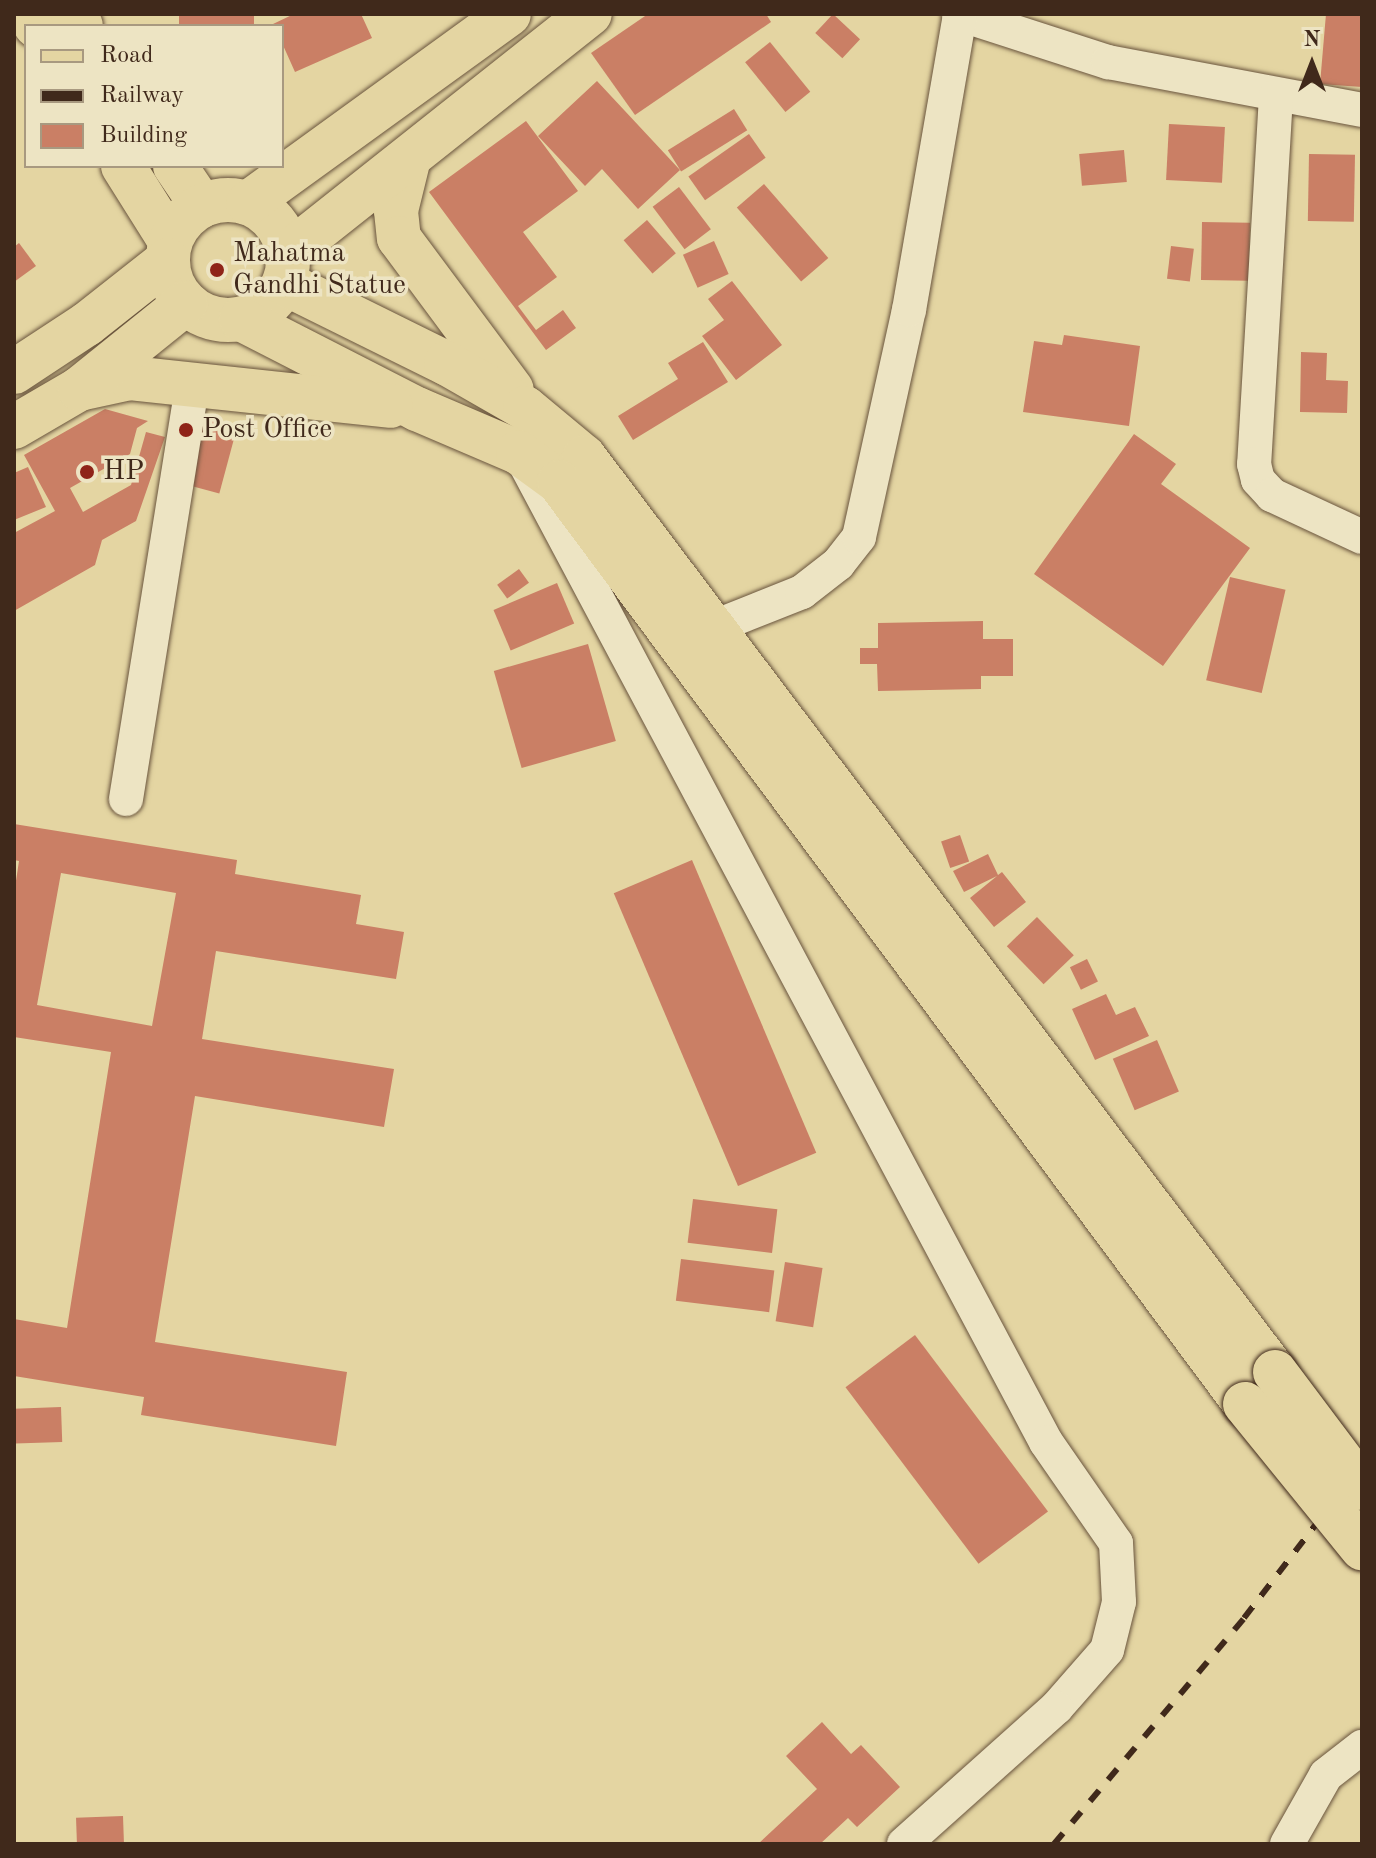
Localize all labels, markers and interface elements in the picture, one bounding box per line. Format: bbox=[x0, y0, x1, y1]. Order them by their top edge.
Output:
legend bbox=[24, 24, 284, 168]
north arrow bbox=[1272, 24, 1352, 104]
text: N bbox=[1304, 29, 1320, 51]
text: Road bbox=[100, 44, 153, 68]
text: Railway bbox=[100, 84, 184, 108]
text: Building bbox=[100, 124, 187, 148]
place label: Mahatma Gandhi Statue bbox=[233, 237, 406, 303]
marker: Mahatma Gandhi Statue bbox=[208, 261, 226, 279]
place label: Post Office bbox=[202, 413, 332, 447]
marker: Post Office bbox=[177, 421, 195, 439]
place label: HP bbox=[103, 455, 144, 489]
marker: HP bbox=[78, 463, 96, 481]

